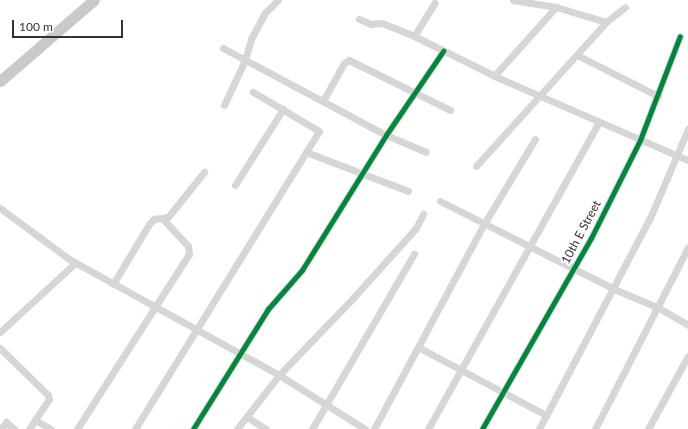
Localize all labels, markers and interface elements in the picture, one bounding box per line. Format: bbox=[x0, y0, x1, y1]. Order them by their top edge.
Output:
scale bar bbox=[14, 12, 125, 38]
text: 100 m bbox=[19, 19, 53, 34]
street label: 10th E Street bbox=[558, 198, 604, 266]

